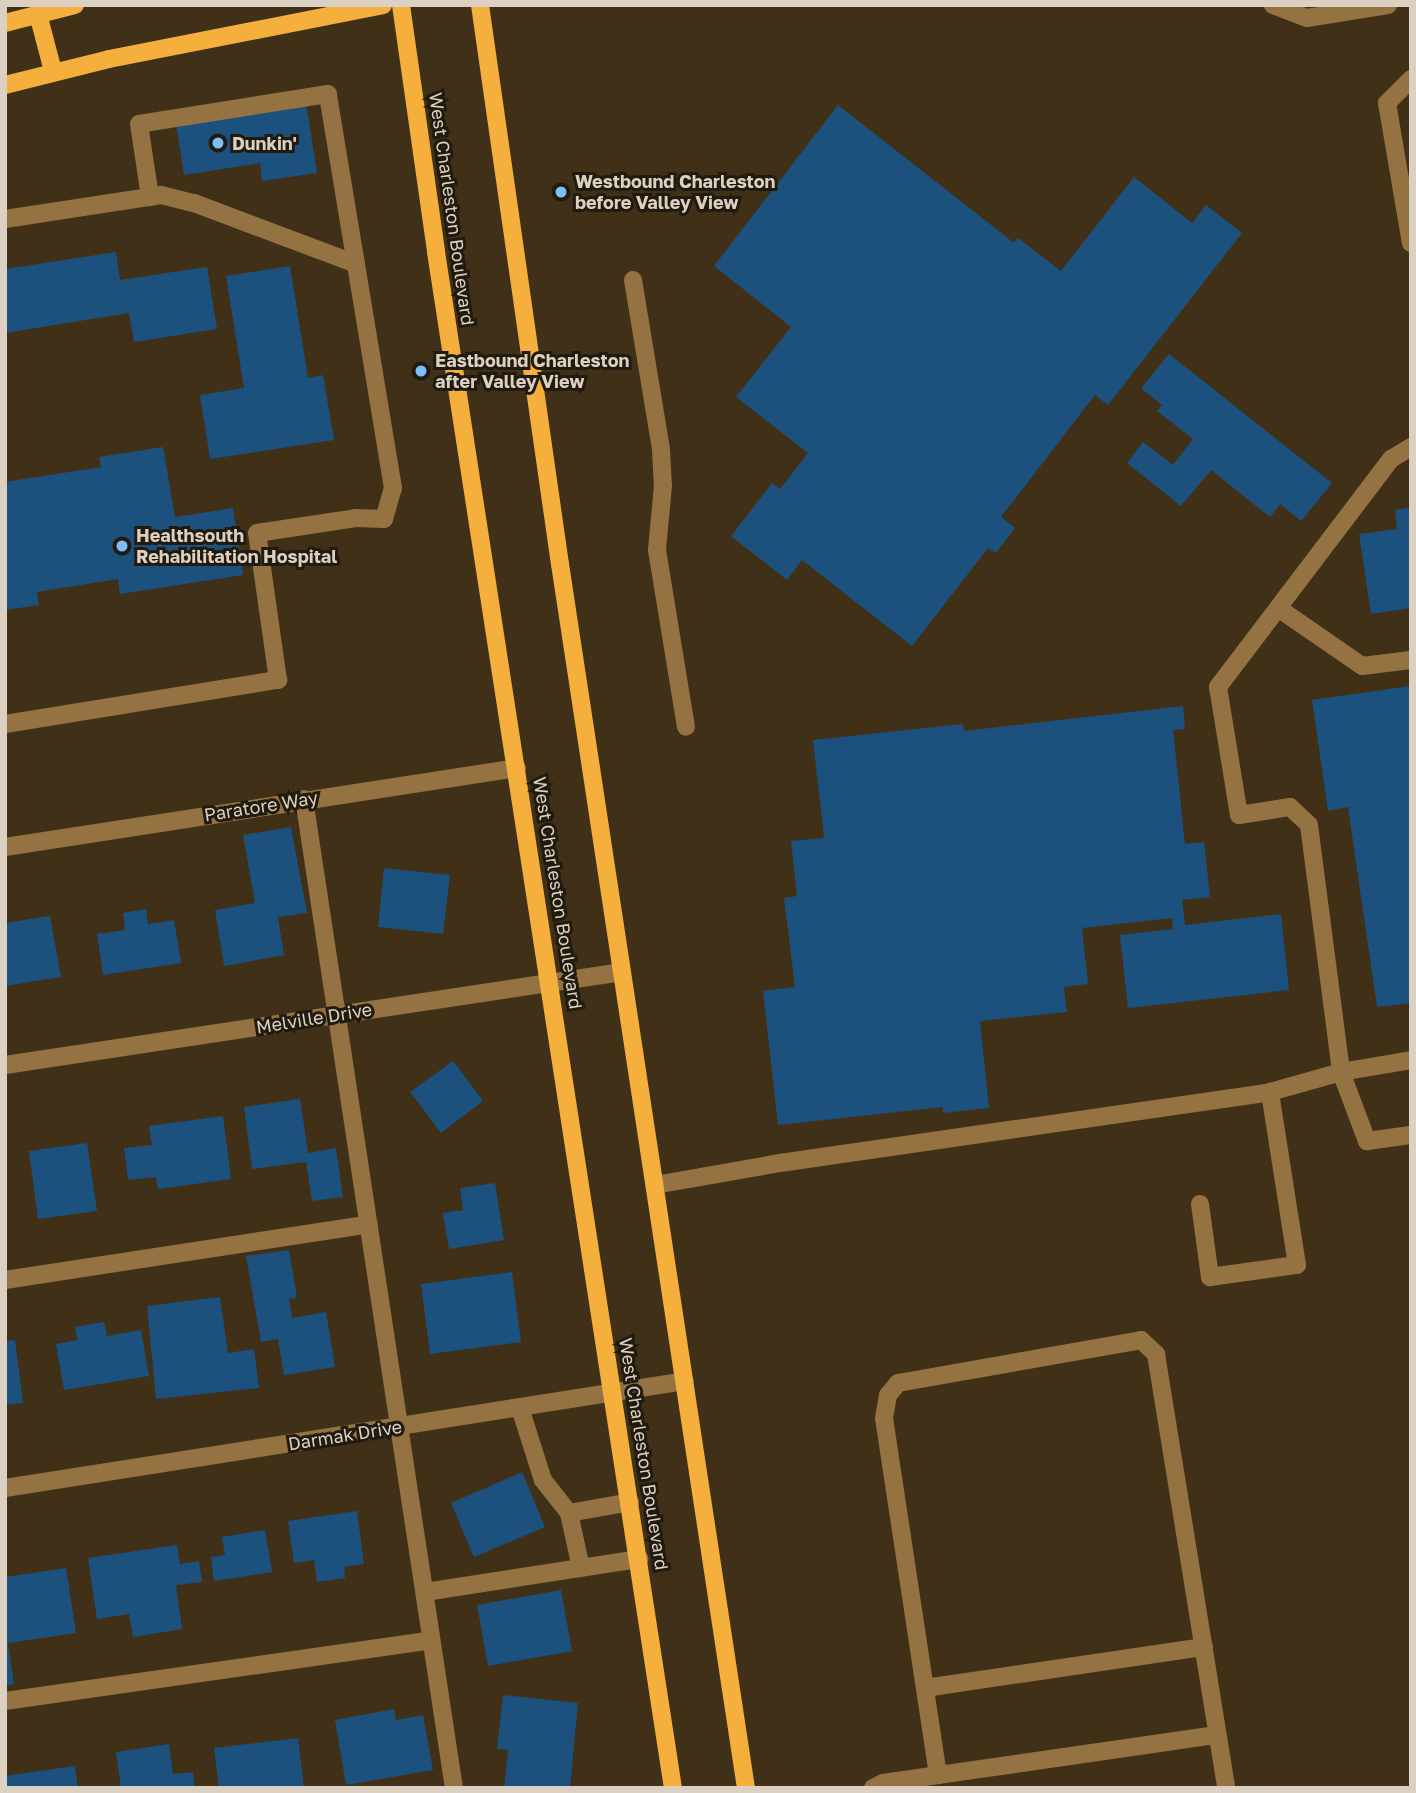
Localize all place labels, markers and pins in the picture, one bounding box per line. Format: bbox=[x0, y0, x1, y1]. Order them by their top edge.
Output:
place label: Dunkin' bbox=[232, 132, 297, 154]
marker: Dunkin' bbox=[210, 135, 226, 151]
place label: Westbound Charleston before Valley View bbox=[575, 171, 776, 214]
marker: Westbound Charleston before Valley View bbox=[553, 184, 569, 200]
place label: Eastbound Charleston after Valley View bbox=[435, 350, 629, 392]
marker: Eastbound Charleston after Valley View bbox=[413, 363, 429, 379]
place label: Healthsouth Rehabilitation Hospital bbox=[136, 525, 337, 568]
marker: Healthsouth Rehabilitation Hospital bbox=[114, 538, 130, 554]

